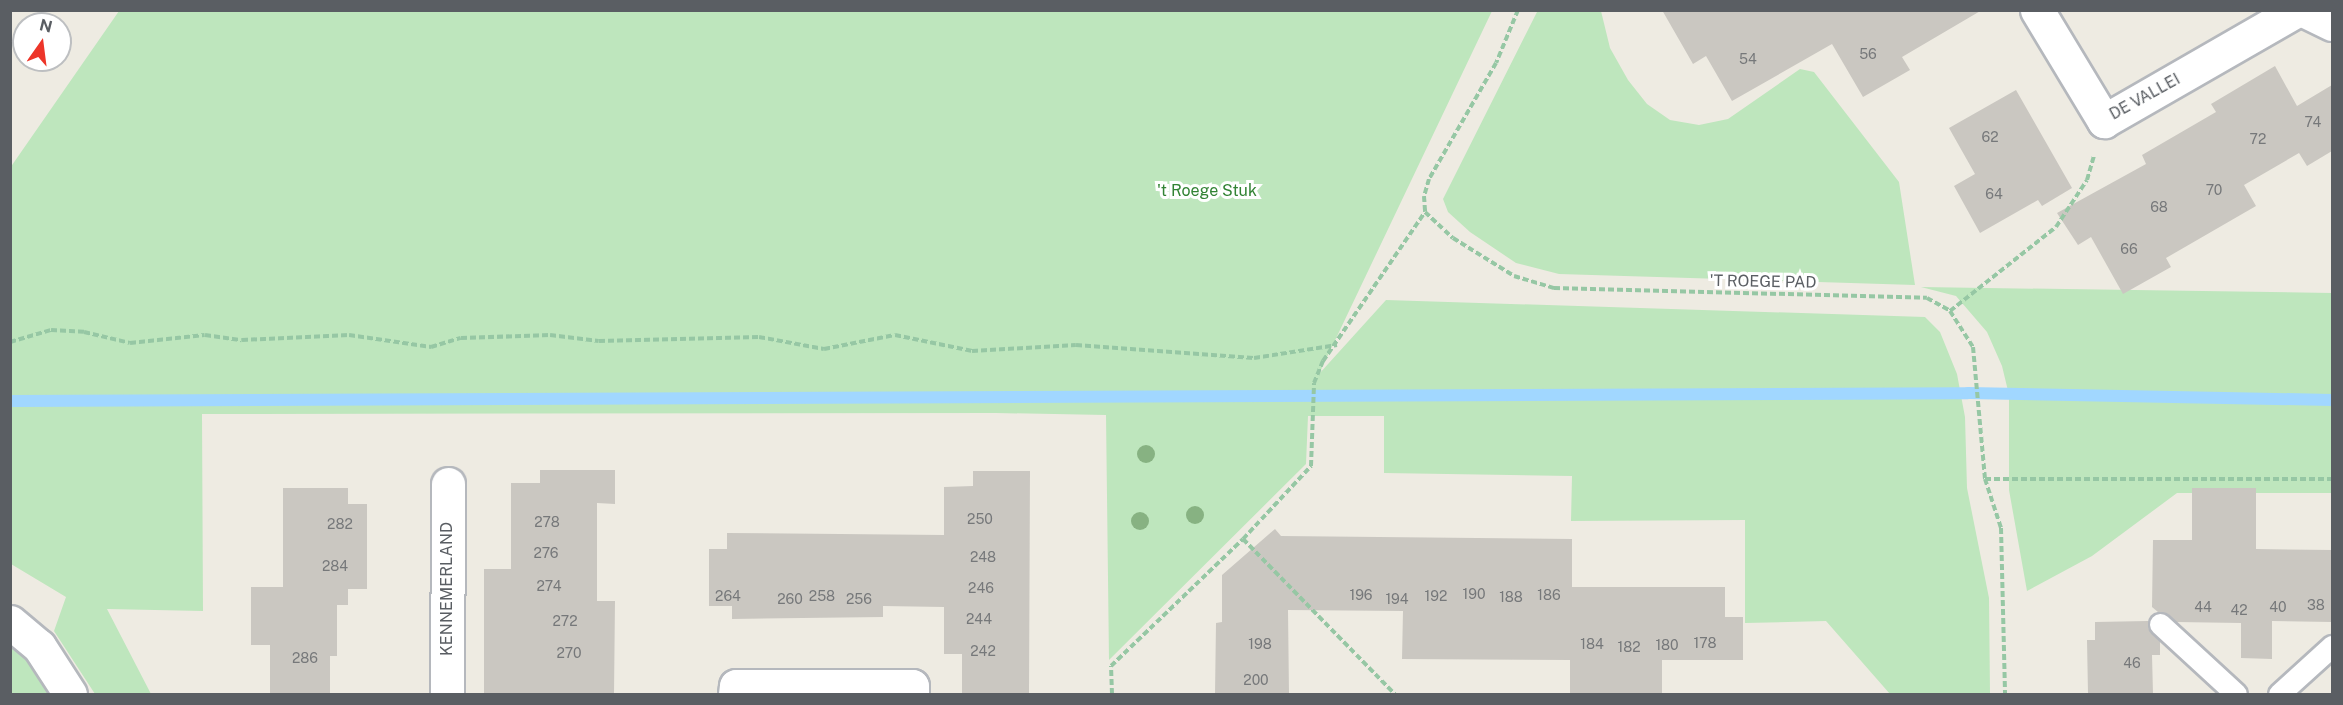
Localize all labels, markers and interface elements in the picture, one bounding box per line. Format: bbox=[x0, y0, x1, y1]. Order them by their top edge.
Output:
north arrow bbox=[12, 12, 72, 72]
text: N bbox=[38, 15, 54, 37]
house number: 56 bbox=[1859, 46, 1877, 62]
house number: 54 bbox=[1739, 51, 1757, 67]
street label: DE VALLEI bbox=[2106, 70, 2184, 124]
house number: 74 bbox=[2305, 114, 2321, 130]
house number: 62 bbox=[1981, 129, 1999, 145]
house number: 72 bbox=[2250, 131, 2266, 147]
park label: 't Roege Stuk bbox=[1157, 181, 1257, 201]
house number: 70 bbox=[2206, 182, 2222, 198]
house number: 64 bbox=[1985, 186, 2003, 202]
house number: 68 bbox=[2150, 199, 2168, 215]
house number: 66 bbox=[2120, 241, 2138, 257]
street label: 'T ROEGE PAD bbox=[1709, 271, 1817, 293]
house number: 250 bbox=[967, 511, 993, 527]
house number: 278 bbox=[534, 514, 560, 530]
house number: 282 bbox=[327, 516, 353, 532]
street label: KENNEMERLAND bbox=[437, 522, 457, 656]
house number: 276 bbox=[533, 545, 559, 561]
house number: 248 bbox=[970, 549, 996, 565]
house number: 284 bbox=[322, 558, 348, 574]
house number: 274 bbox=[536, 578, 562, 594]
house number: 246 bbox=[968, 580, 994, 596]
house number: 190 bbox=[1463, 586, 1485, 602]
house number: 196 bbox=[1349, 587, 1373, 603]
house number: 186 bbox=[1537, 587, 1561, 603]
house number: 264 bbox=[715, 588, 741, 604]
house number: 258 bbox=[809, 588, 835, 604]
house number: 192 bbox=[1425, 588, 1447, 604]
house number: 188 bbox=[1499, 589, 1523, 605]
house number: 260 bbox=[777, 591, 803, 607]
house number: 256 bbox=[846, 591, 872, 607]
house number: 194 bbox=[1385, 591, 1409, 607]
house number: 38 bbox=[2307, 597, 2325, 613]
house number: 44 bbox=[2194, 599, 2212, 615]
house number: 40 bbox=[2269, 599, 2287, 615]
house number: 42 bbox=[2230, 602, 2248, 618]
house number: 244 bbox=[966, 611, 992, 627]
house number: 272 bbox=[552, 613, 578, 629]
house number: 178 bbox=[1694, 635, 1716, 651]
house number: 198 bbox=[1248, 636, 1272, 652]
house number: 184 bbox=[1580, 636, 1604, 652]
house number: 180 bbox=[1655, 637, 1679, 653]
house number: 182 bbox=[1617, 639, 1641, 655]
house number: 242 bbox=[970, 643, 996, 659]
house number: 270 bbox=[556, 645, 582, 661]
house number: 286 bbox=[292, 650, 318, 666]
house number: 46 bbox=[2123, 655, 2141, 671]
house number: 200 bbox=[1243, 672, 1269, 688]

